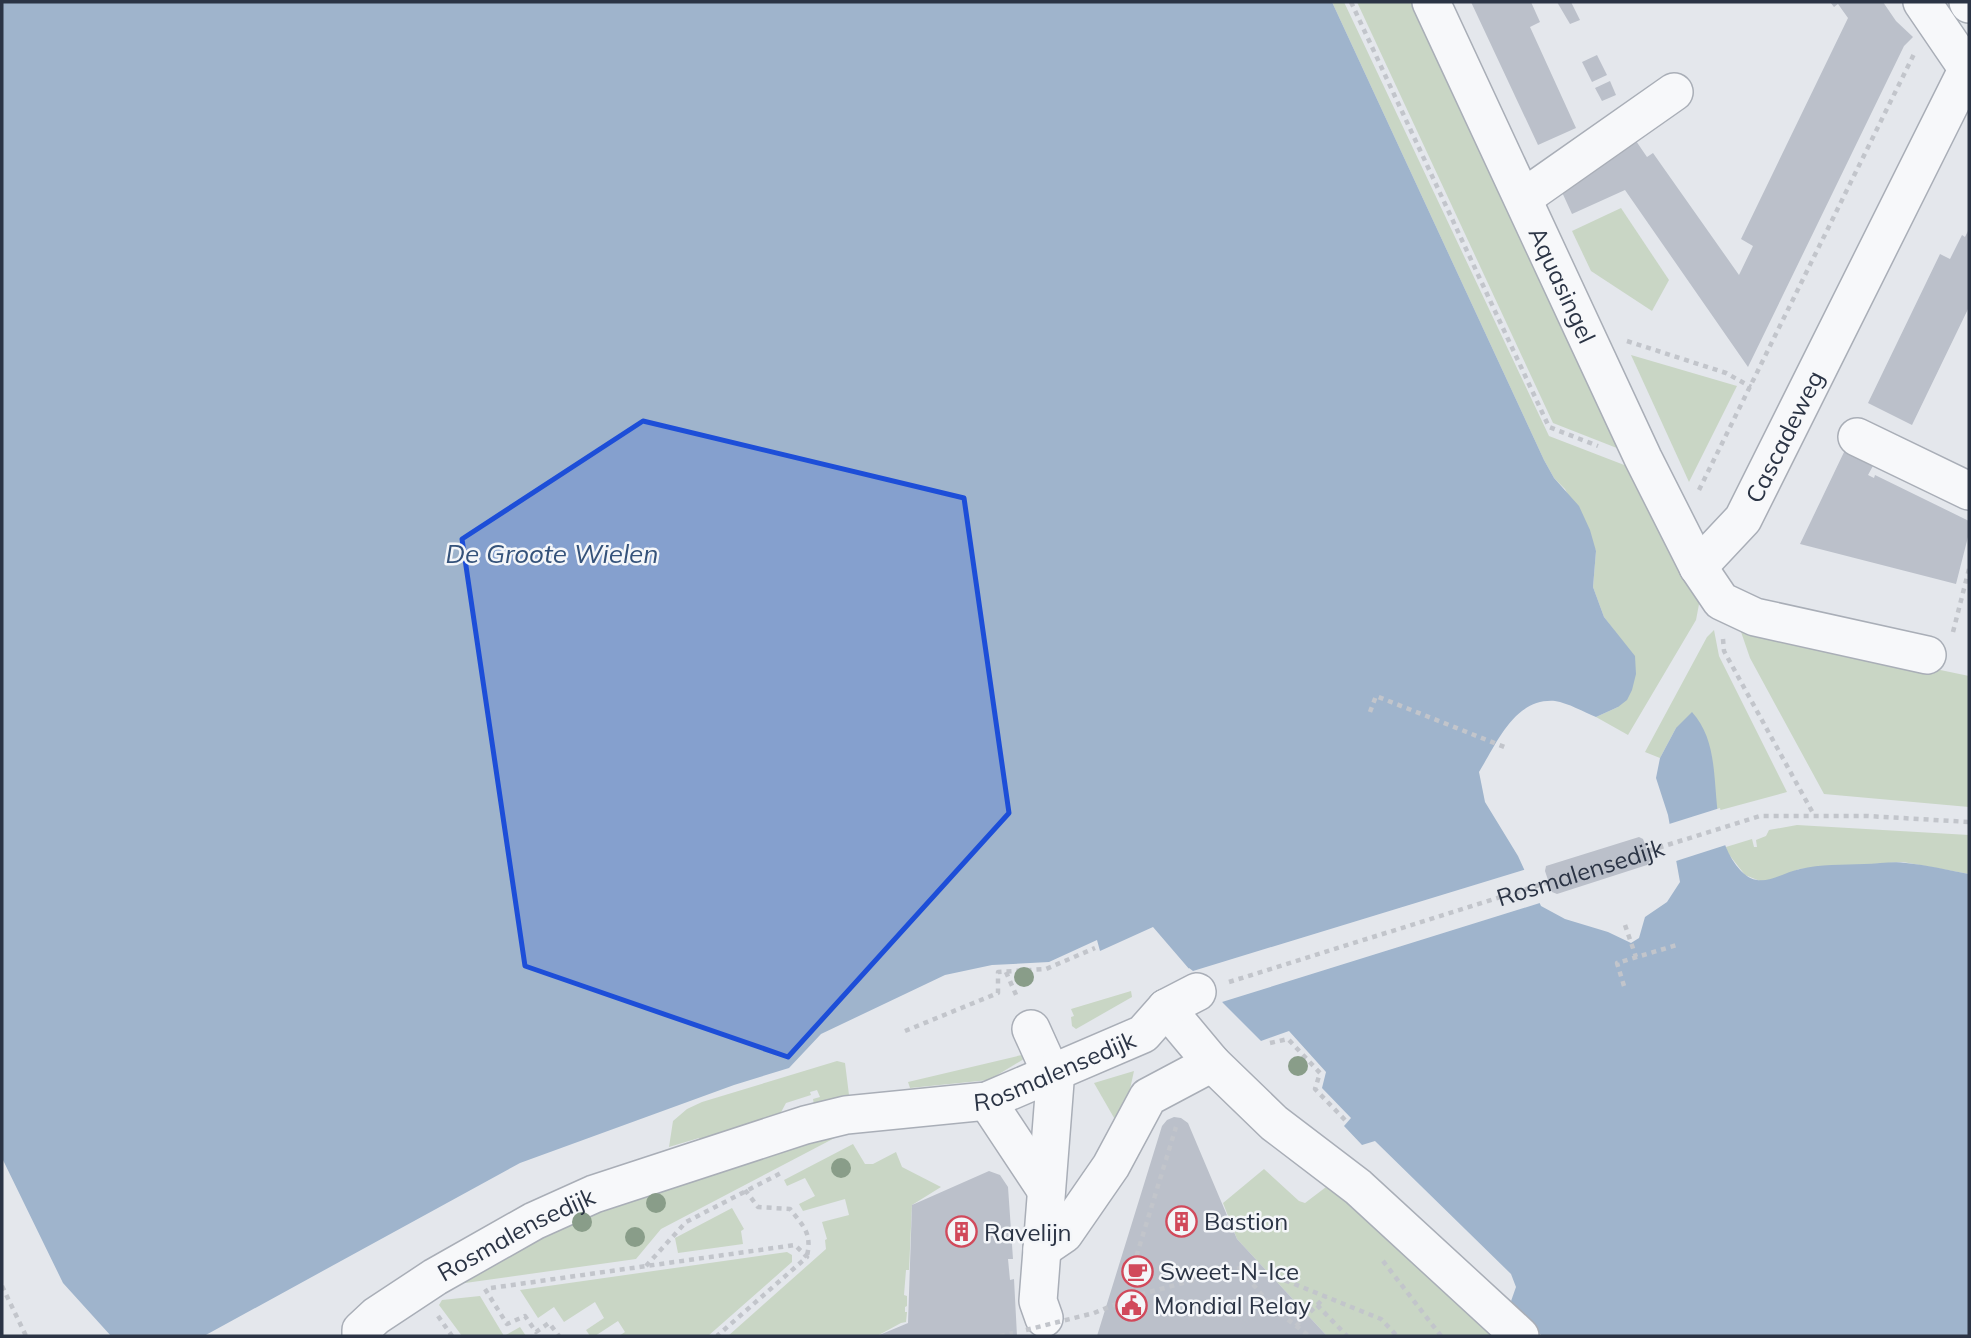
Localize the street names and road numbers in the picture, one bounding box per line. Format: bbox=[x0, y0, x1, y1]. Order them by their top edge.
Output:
street label: Aquasingel bbox=[1523, 222, 1603, 348]
street label: Cascadeweg bbox=[1739, 365, 1830, 508]
street label: Rosmalensedijk bbox=[1493, 832, 1668, 912]
street label: Rosmalensedijk bbox=[972, 1024, 1141, 1117]
street label: Rosmalensedijk bbox=[432, 1180, 600, 1288]

